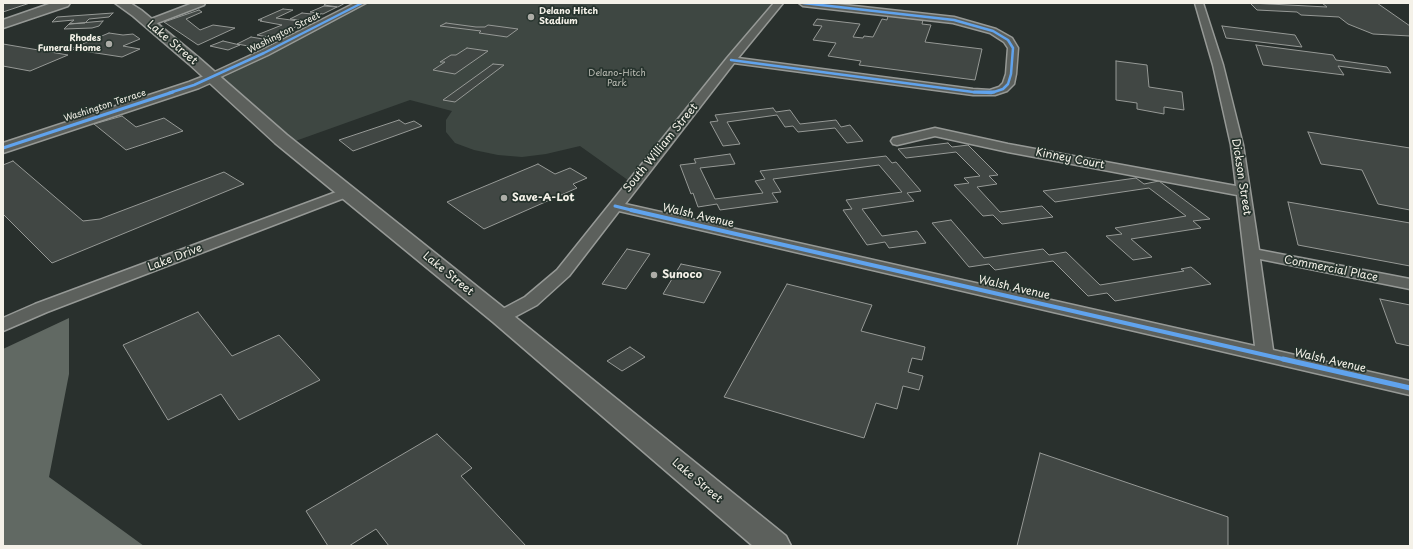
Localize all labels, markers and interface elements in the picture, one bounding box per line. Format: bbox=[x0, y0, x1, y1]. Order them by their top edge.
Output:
place label: Delano Hitch Stadium bbox=[539, 7, 598, 28]
street label: Washington Street bbox=[246, 10, 322, 56]
marker: Delano Hitch Stadium bbox=[526, 12, 536, 22]
street label: Lake Street bbox=[144, 18, 200, 68]
place label: Rhodes Funeral Home bbox=[38, 34, 101, 55]
marker: Rhodes Funeral Home bbox=[104, 39, 114, 49]
park label: Delano-Hitch Park bbox=[588, 69, 646, 90]
street label: Washington Terrace bbox=[63, 88, 147, 124]
street label: South William Street bbox=[621, 101, 701, 195]
street label: Dickson Street bbox=[1228, 138, 1254, 216]
street label: Kinney Court bbox=[1034, 146, 1106, 172]
place label: Save-A-Lot bbox=[512, 191, 575, 205]
marker: Save-A-Lot bbox=[499, 193, 509, 203]
street label: Walsh Avenue bbox=[661, 201, 735, 231]
street label: Lake Drive bbox=[146, 242, 204, 274]
street label: Lake Street bbox=[420, 249, 476, 299]
street label: Commercial Place bbox=[1283, 253, 1379, 285]
place label: Sunoco bbox=[662, 268, 702, 282]
marker: Sunoco bbox=[649, 270, 659, 280]
street label: Walsh Avenue bbox=[977, 273, 1051, 303]
street label: Walsh Avenue bbox=[1293, 346, 1367, 376]
street label: Lake Street bbox=[669, 456, 725, 506]

